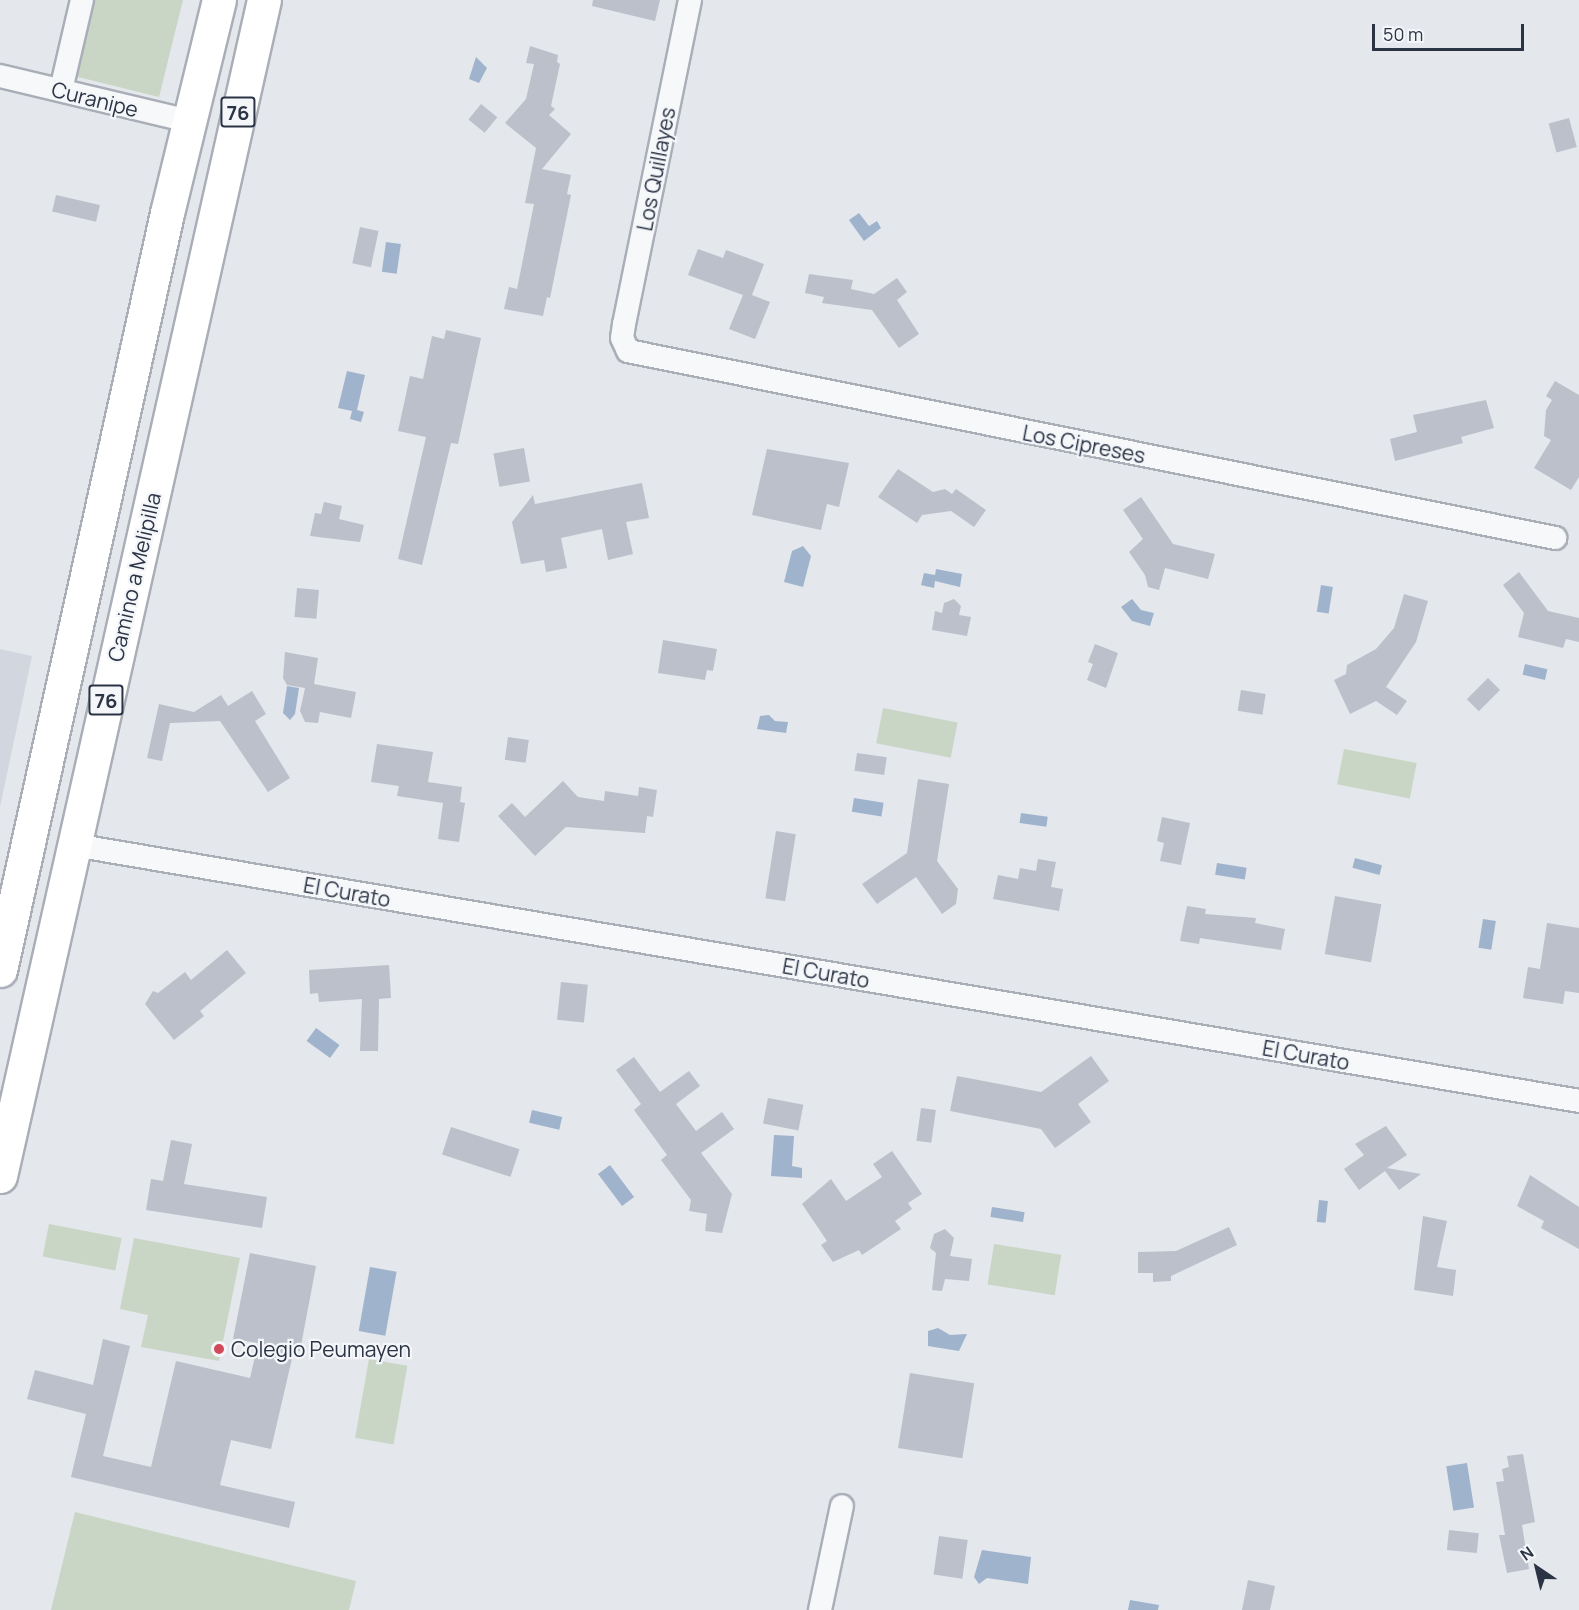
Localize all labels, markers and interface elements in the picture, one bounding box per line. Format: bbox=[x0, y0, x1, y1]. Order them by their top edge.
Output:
scale bar bbox=[1375, 12, 1526, 50]
text: 50 m bbox=[1383, 22, 1423, 46]
street label: Curanipe bbox=[49, 76, 141, 122]
road number: 76 bbox=[220, 95, 256, 129]
street label: Los Quillayes bbox=[632, 105, 680, 233]
street label: Los Cipreses bbox=[1020, 420, 1148, 468]
street label: Camino a Melipilla bbox=[102, 490, 166, 664]
road number: 76 bbox=[88, 683, 124, 717]
street label: El Curato bbox=[302, 872, 392, 912]
street label: El Curato bbox=[781, 953, 871, 993]
street label: El Curato bbox=[1261, 1035, 1351, 1075]
place label: Colegio Peumayen bbox=[231, 1336, 411, 1362]
marker: Colegio Peumayen bbox=[212, 1342, 226, 1356]
north arrow bbox=[1507, 1538, 1567, 1598]
text: N bbox=[1516, 1541, 1538, 1566]

